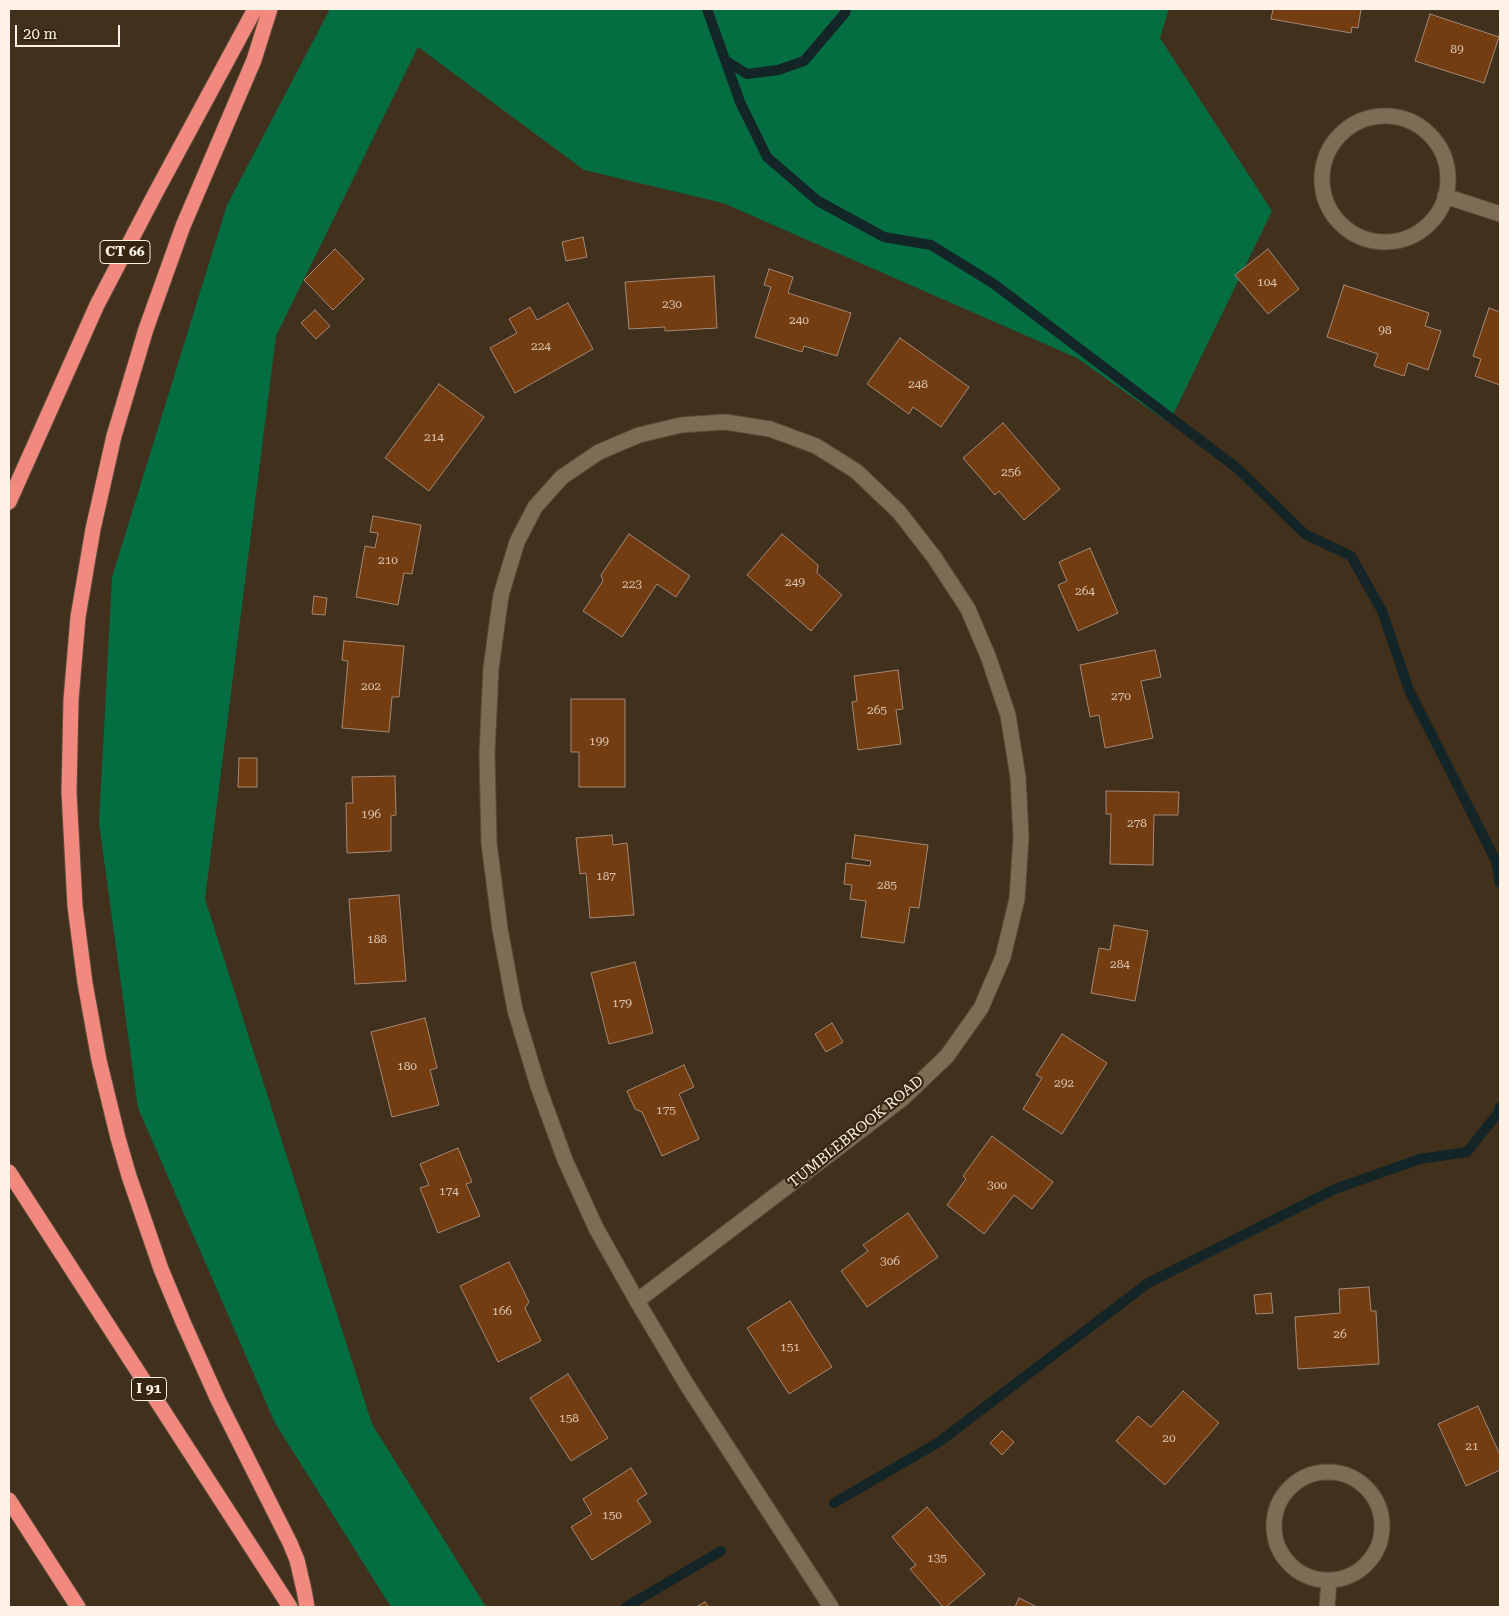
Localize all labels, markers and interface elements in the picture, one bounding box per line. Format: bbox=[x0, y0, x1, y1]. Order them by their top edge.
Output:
scale bar bbox=[18, 15, 122, 47]
text: 20 m bbox=[23, 25, 57, 43]
house number: 89 bbox=[1450, 42, 1464, 56]
road number: CT 66 bbox=[100, 240, 150, 264]
house number: 104 bbox=[1257, 275, 1277, 289]
house number: 230 bbox=[662, 297, 682, 311]
house number: 240 bbox=[789, 313, 809, 327]
house number: 98 bbox=[1378, 323, 1392, 337]
house number: 224 bbox=[531, 339, 551, 353]
house number: 248 bbox=[908, 377, 928, 391]
house number: 214 bbox=[424, 430, 444, 444]
house number: 256 bbox=[1001, 465, 1021, 479]
house number: 210 bbox=[378, 553, 398, 567]
house number: 249 bbox=[785, 575, 805, 589]
house number: 223 bbox=[622, 577, 642, 591]
house number: 264 bbox=[1075, 584, 1095, 598]
house number: 202 bbox=[361, 679, 381, 693]
house number: 270 bbox=[1111, 689, 1131, 703]
house number: 265 bbox=[867, 703, 887, 717]
house number: 199 bbox=[589, 734, 609, 748]
house number: 196 bbox=[361, 807, 381, 821]
house number: 278 bbox=[1127, 816, 1147, 830]
house number: 187 bbox=[596, 869, 616, 883]
house number: 285 bbox=[877, 878, 897, 892]
house number: 188 bbox=[367, 932, 387, 946]
house number: 284 bbox=[1110, 957, 1130, 971]
house number: 179 bbox=[612, 996, 632, 1010]
house number: 180 bbox=[397, 1059, 417, 1073]
street label: TUMBLEBROOK ROAD bbox=[785, 1072, 927, 1192]
house number: 292 bbox=[1054, 1076, 1074, 1090]
house number: 175 bbox=[656, 1103, 676, 1117]
house number: 300 bbox=[987, 1178, 1007, 1192]
house number: 174 bbox=[439, 1184, 459, 1198]
house number: 306 bbox=[880, 1254, 900, 1268]
house number: 166 bbox=[492, 1304, 512, 1318]
house number: 26 bbox=[1333, 1327, 1347, 1341]
house number: 151 bbox=[780, 1340, 800, 1354]
road number: I 91 bbox=[132, 1378, 166, 1400]
house number: 158 bbox=[559, 1411, 579, 1425]
house number: 20 bbox=[1162, 1431, 1176, 1445]
house number: 21 bbox=[1465, 1439, 1479, 1453]
house number: 150 bbox=[602, 1508, 622, 1522]
house number: 135 bbox=[927, 1551, 947, 1565]

